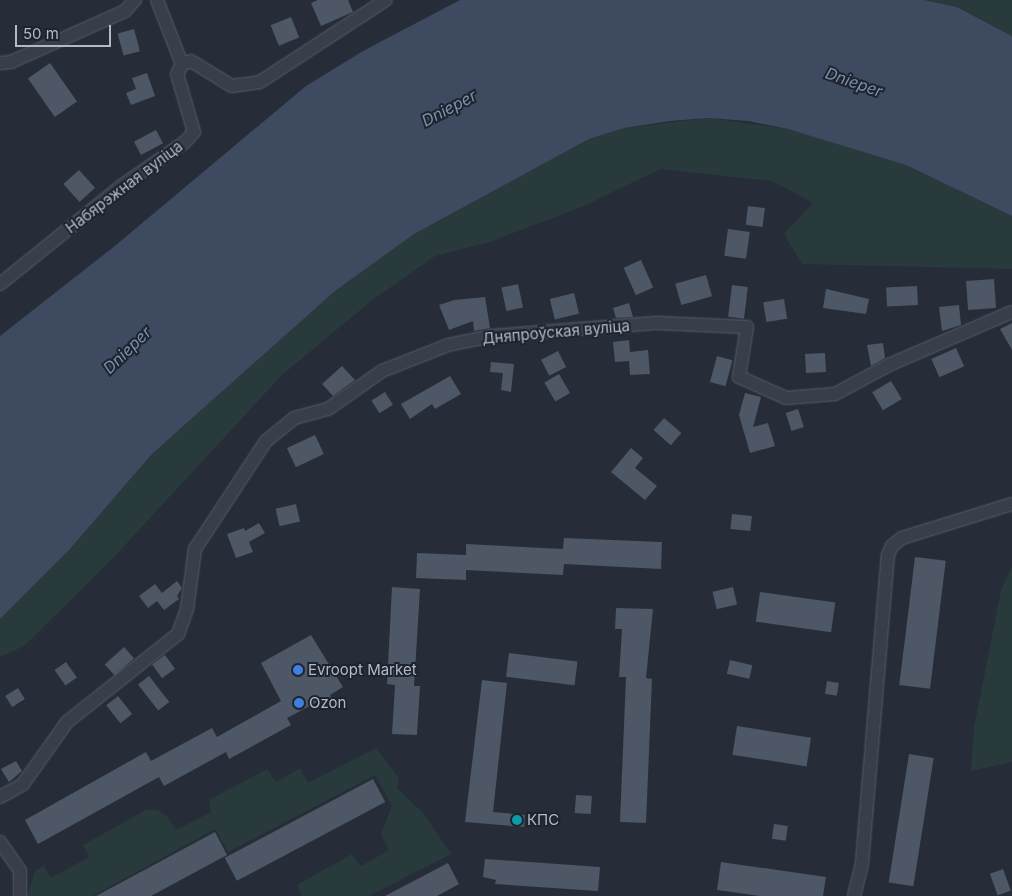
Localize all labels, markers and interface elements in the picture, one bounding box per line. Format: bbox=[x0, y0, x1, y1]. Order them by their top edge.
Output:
scale bar bbox=[18, 15, 114, 47]
text: 50 m bbox=[23, 24, 59, 43]
water label: Dnieper bbox=[823, 63, 885, 101]
water label: Dnieper bbox=[418, 86, 480, 130]
street label: Набярэжная вуліца bbox=[62, 137, 186, 237]
street label: Дняпроўская вуліца bbox=[482, 317, 630, 347]
water label: Dnieper bbox=[99, 323, 155, 377]
place label: Evroopt Market bbox=[308, 661, 417, 679]
marker: Evroopt Market bbox=[292, 664, 304, 676]
place label: Ozon bbox=[309, 694, 346, 712]
marker: Ozon bbox=[293, 697, 305, 709]
place label: КПС bbox=[527, 811, 559, 829]
marker: КПС bbox=[511, 814, 523, 826]

